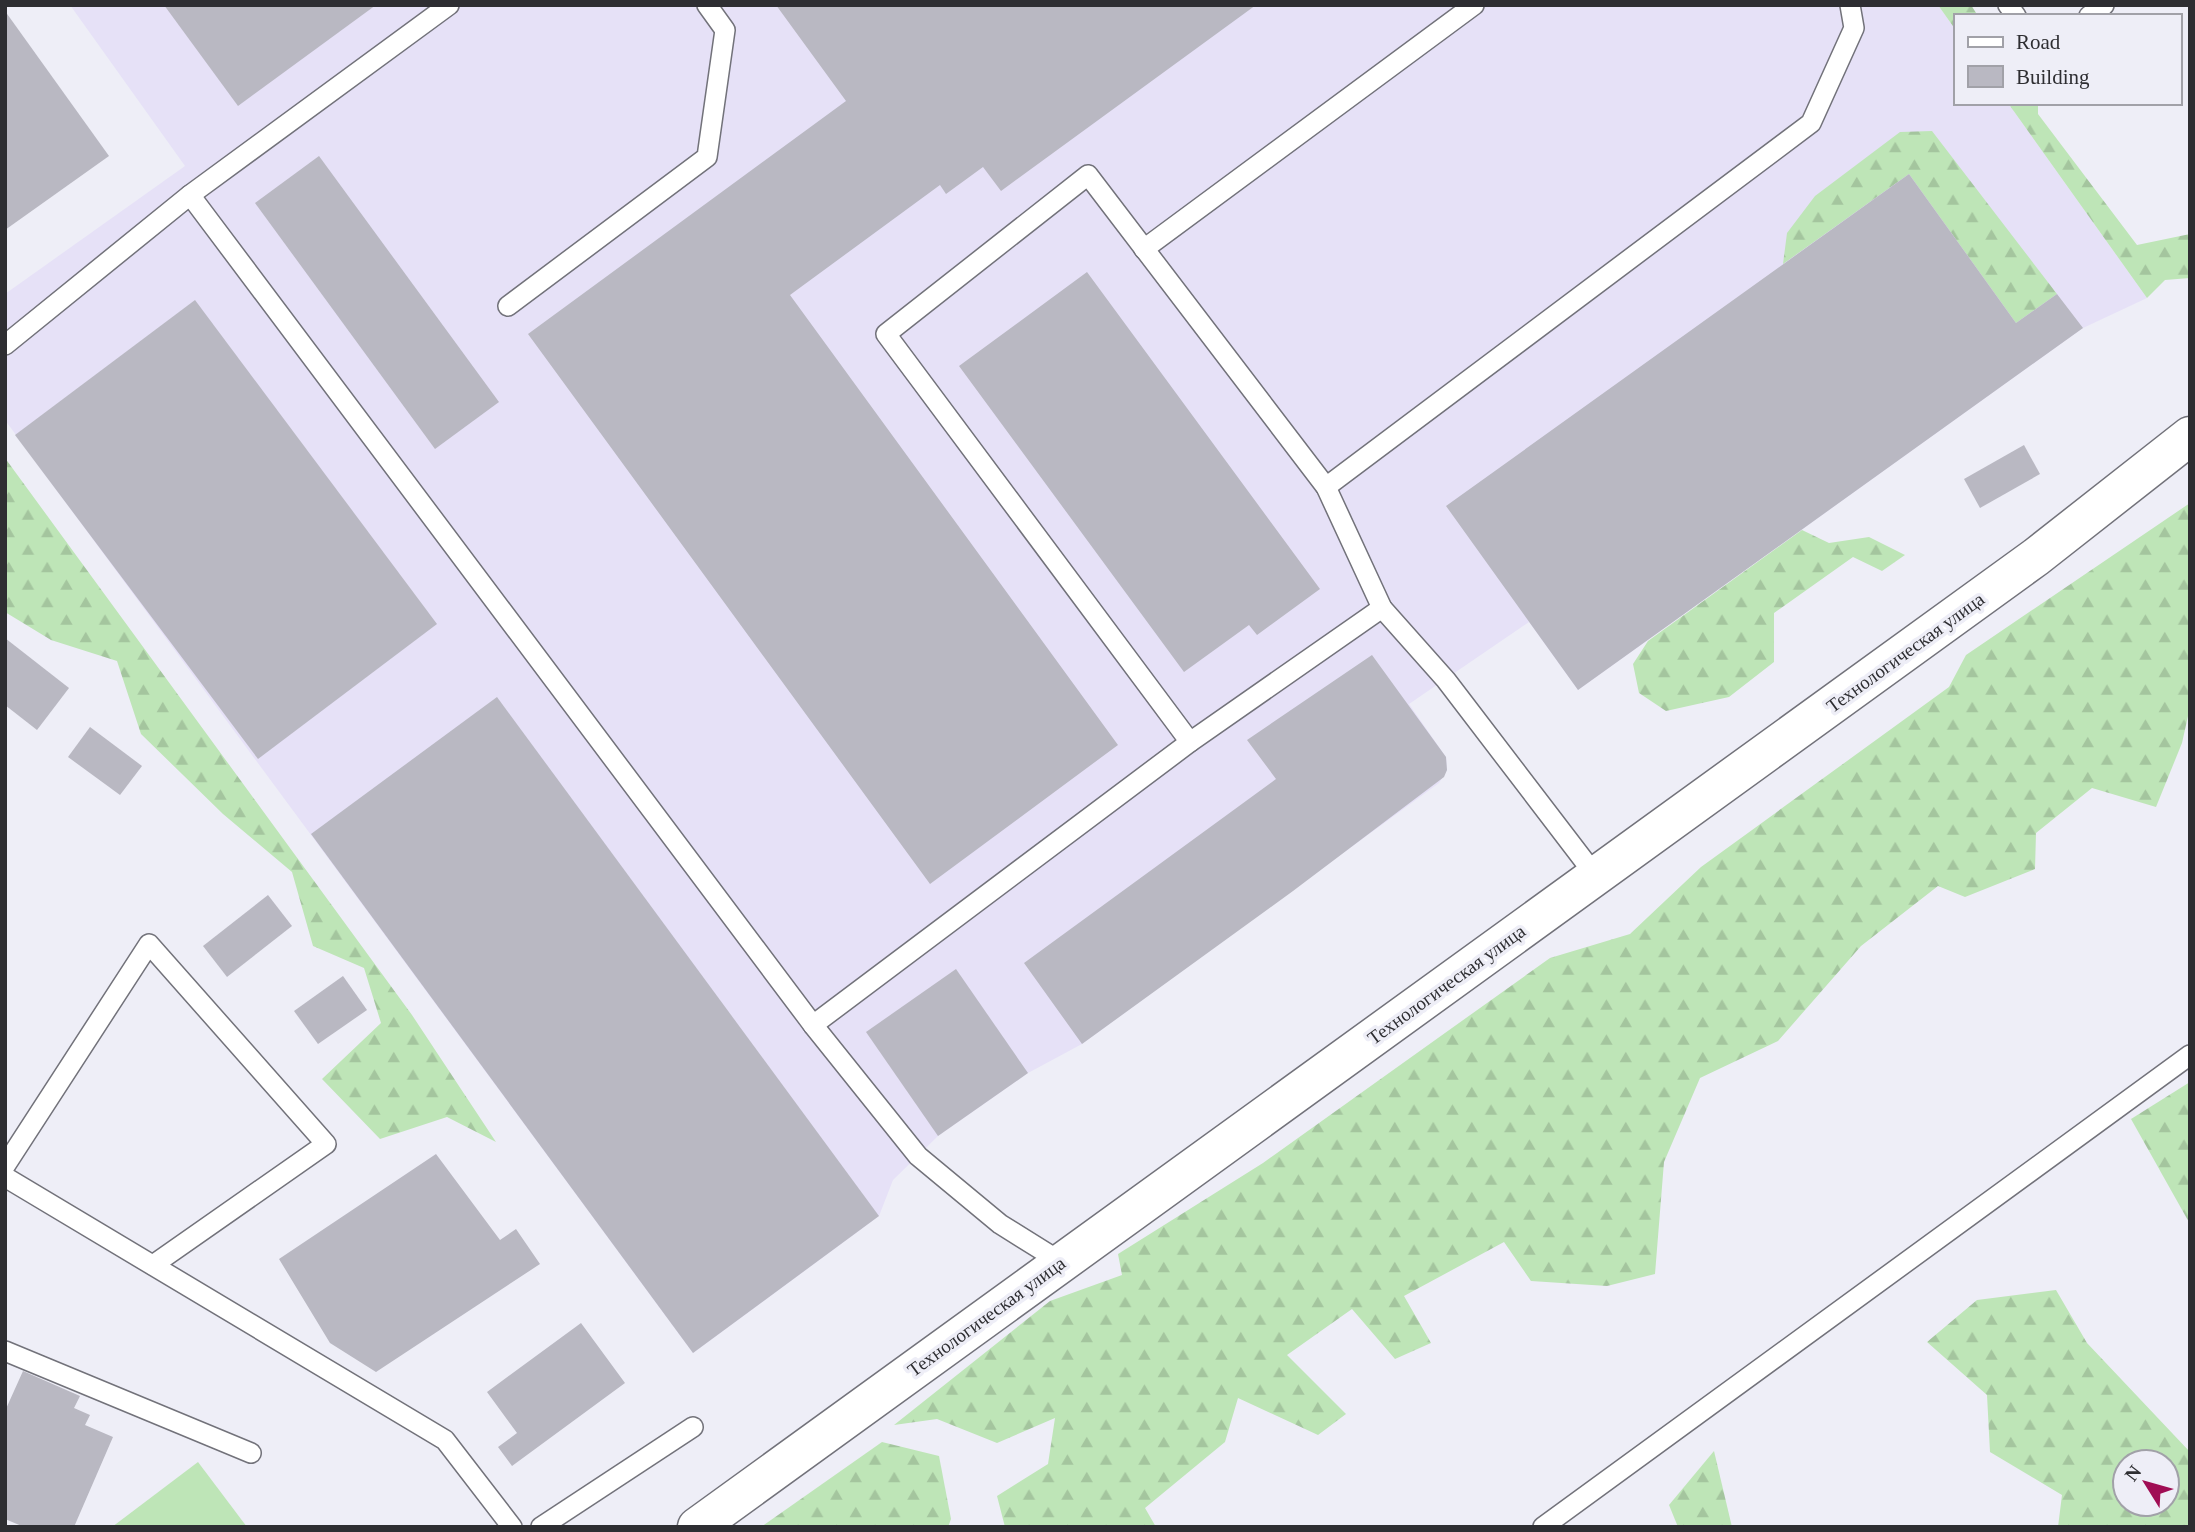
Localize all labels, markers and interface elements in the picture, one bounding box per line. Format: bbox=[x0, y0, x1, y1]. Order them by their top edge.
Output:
legend bbox=[1954, 14, 2181, 105]
text: Road bbox=[2016, 30, 2061, 54]
text: Building bbox=[2016, 65, 2090, 89]
street label: Технологическая улица bbox=[1822, 588, 1989, 717]
street label: Технологическая улица bbox=[1363, 920, 1530, 1049]
street label: Технологическая улица bbox=[903, 1252, 1070, 1381]
north arrow bbox=[2111, 1448, 2181, 1518]
text: N bbox=[2120, 1461, 2146, 1485]

